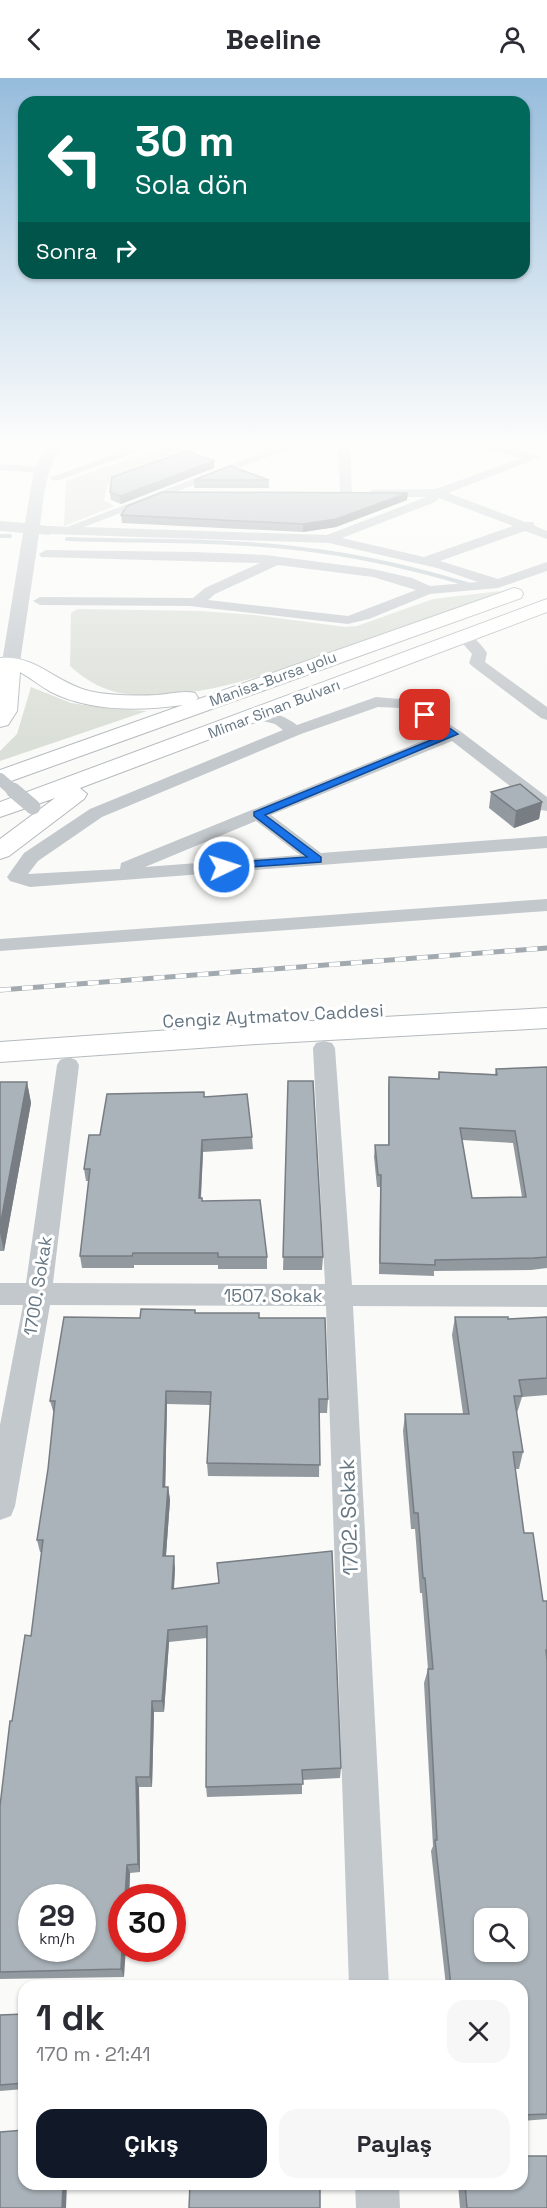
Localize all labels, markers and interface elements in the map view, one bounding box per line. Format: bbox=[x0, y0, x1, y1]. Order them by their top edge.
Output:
text: Beeline bbox=[226, 22, 321, 57]
icon: back bbox=[18, 23, 51, 56]
icon: person bbox=[496, 23, 529, 56]
text: 30 m bbox=[135, 115, 234, 168]
icon: left bbox=[36, 120, 114, 198]
text: Sola dön bbox=[135, 167, 248, 202]
icon: right bbox=[109, 234, 142, 267]
text: Sonra bbox=[36, 237, 97, 265]
street label: Manisa-Bursa yolu bbox=[207, 647, 339, 710]
street label: Mimar Sinan Bulvarı bbox=[205, 675, 343, 742]
pin bbox=[399, 689, 450, 740]
icon: arrive bbox=[408, 698, 441, 731]
position arrow bbox=[192, 835, 256, 899]
street label: Cengiz Aytmatov Caddesi bbox=[162, 998, 384, 1033]
street label: 1700. Sokak bbox=[18, 1234, 57, 1337]
street label: 1507. Sokak bbox=[224, 1284, 323, 1307]
street label: 1702. Sokak bbox=[333, 1458, 364, 1576]
speed limit sign: 30 bbox=[108, 1884, 186, 1962]
text: 29 bbox=[39, 1896, 75, 1935]
map controls bbox=[474, 1908, 528, 1962]
button: search bbox=[474, 1908, 528, 1962]
text: km/h bbox=[39, 1929, 75, 1948]
text: 1 dk bbox=[36, 1995, 105, 2041]
button: close bbox=[447, 2000, 510, 2063]
text: 170 m · 21:41 bbox=[36, 2041, 151, 2067]
button: Çıkış bbox=[36, 2109, 267, 2178]
button: Paylaş bbox=[279, 2109, 510, 2178]

